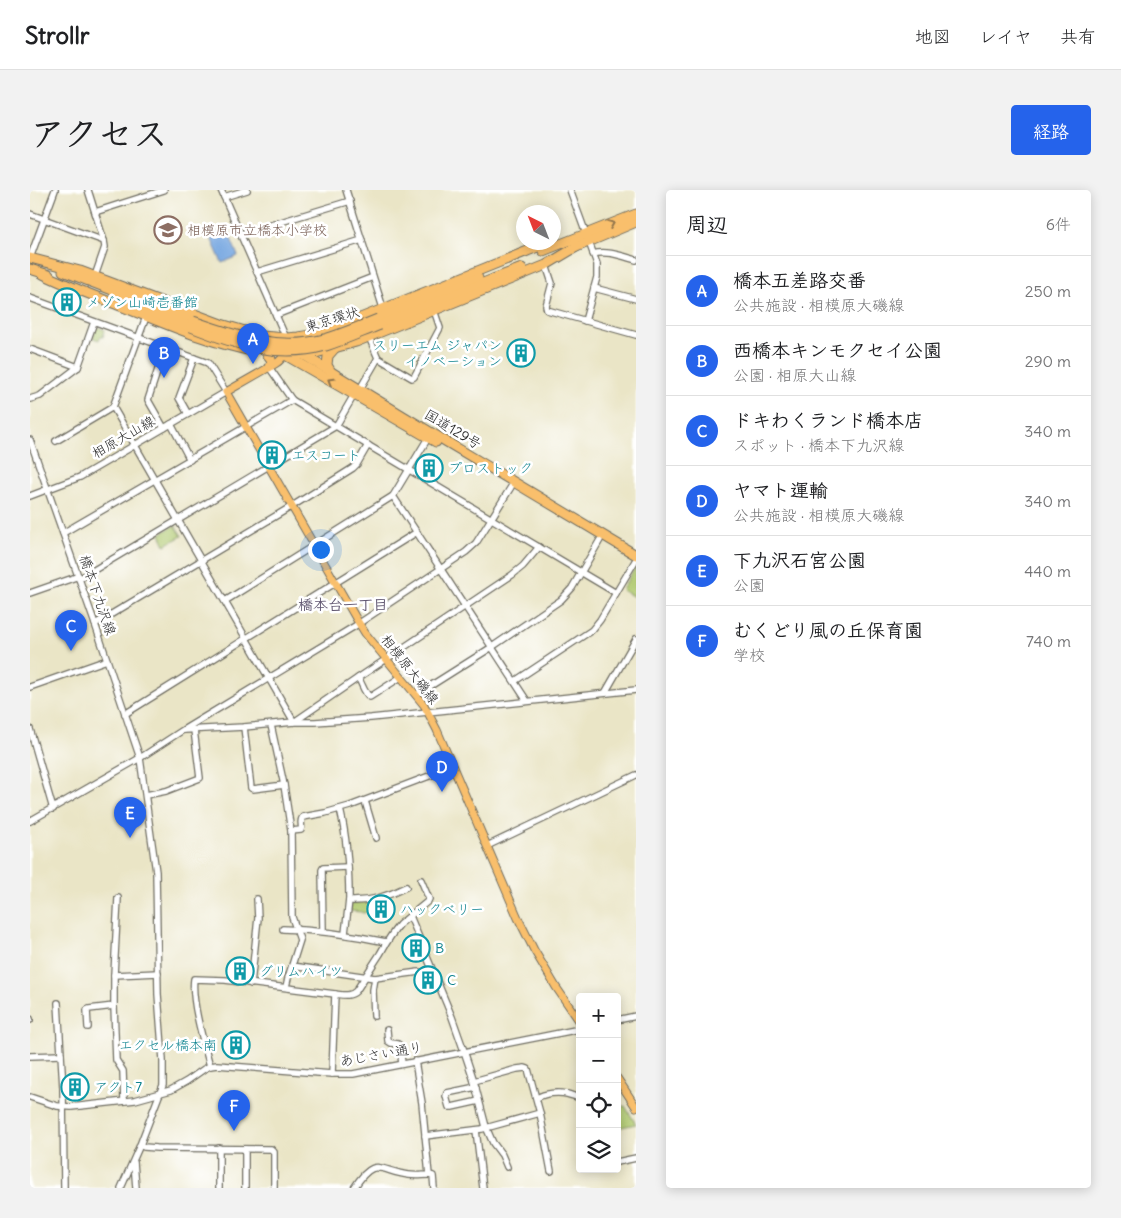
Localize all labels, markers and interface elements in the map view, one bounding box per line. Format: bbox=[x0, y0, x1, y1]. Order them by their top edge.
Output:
text: Strollr bbox=[25, 20, 90, 50]
text: 地図 bbox=[915, 25, 951, 48]
text: レイヤ bbox=[979, 25, 1032, 48]
text: 共有 bbox=[1060, 25, 1096, 48]
button: 経路 bbox=[1011, 105, 1091, 155]
text: アクセス bbox=[30, 111, 168, 155]
north arrow bbox=[516, 205, 561, 250]
text: 周辺 bbox=[686, 211, 728, 238]
text: 6件 bbox=[1046, 214, 1071, 234]
school or university icon: 相模原市立橋本小学校 bbox=[153, 215, 183, 245]
one-way arrow bbox=[606, 219, 615, 230]
place label: 相模原市立橋本小学校 bbox=[187, 221, 327, 239]
text: 橋本五差路交番 bbox=[733, 268, 866, 292]
text: A bbox=[697, 281, 707, 301]
text: 250 m bbox=[1025, 281, 1071, 301]
building icon: メゾン山崎壱番館 bbox=[52, 287, 82, 317]
place label: メゾン山崎壱番館 bbox=[86, 293, 198, 311]
text: 公共施設 · 相模原大磯線 bbox=[733, 295, 904, 315]
street label: 東京環状 bbox=[303, 302, 361, 336]
pin: A bbox=[237, 323, 269, 364]
place label: スリーエム ジャパン イノベーション bbox=[373, 336, 502, 370]
pin: B bbox=[148, 337, 180, 378]
building icon: スリーエム ジャパン イノベーション bbox=[506, 338, 536, 368]
text: 西橋本キンモクセイ公園 bbox=[733, 338, 942, 362]
text: B bbox=[697, 351, 707, 371]
text: 290 m bbox=[1025, 351, 1071, 371]
text: 公園 · 相原大山線 bbox=[733, 365, 856, 385]
one-way arrow bbox=[327, 378, 336, 388]
street label: 国道129号 bbox=[421, 405, 485, 453]
text: ドキわくランド橋本店 bbox=[733, 408, 923, 432]
street label: 相原大山線 bbox=[88, 412, 158, 462]
text: C bbox=[697, 421, 707, 441]
text: 340 m bbox=[1024, 421, 1071, 441]
text: スポット · 橋本下九沢線 bbox=[733, 435, 904, 455]
building icon: エスコート bbox=[257, 440, 287, 470]
place label: エスコート bbox=[291, 446, 361, 464]
building icon: プロストック bbox=[414, 453, 444, 483]
place label: プロストック bbox=[448, 459, 533, 477]
text: ヤマト運輸 bbox=[733, 478, 828, 502]
text: D bbox=[696, 491, 708, 511]
text: 340 m bbox=[1024, 491, 1071, 511]
text: 公共施設 · 相模原大磯線 bbox=[733, 505, 904, 525]
your location bbox=[308, 537, 334, 563]
text: 下九沢石宮公園 bbox=[733, 548, 866, 572]
street label: 橋本下九沢線 bbox=[76, 552, 120, 638]
text: E bbox=[697, 561, 707, 581]
text: 440 m bbox=[1024, 561, 1071, 581]
text: 公園 bbox=[733, 575, 765, 595]
district label: 橋本台一丁目 bbox=[298, 595, 388, 614]
pin: C bbox=[55, 610, 87, 651]
text: むくどり風の丘保育園 bbox=[733, 618, 923, 642]
street label: 相模原大磯線 bbox=[377, 630, 443, 708]
text: F bbox=[697, 631, 707, 651]
text: 740 m bbox=[1026, 631, 1071, 651]
text: 学校 bbox=[733, 645, 765, 665]
pin: D bbox=[426, 751, 458, 792]
pin: E bbox=[114, 797, 146, 838]
building icon: ハックベリー bbox=[366, 894, 396, 924]
place label: ハックベリー bbox=[400, 900, 484, 918]
building icon: B bbox=[401, 933, 431, 963]
place label: B bbox=[435, 939, 444, 957]
building icon: グリムハイツ bbox=[225, 956, 255, 986]
place label: グリムハイツ bbox=[259, 962, 343, 980]
building icon: C bbox=[413, 965, 443, 995]
place label: C bbox=[447, 971, 456, 989]
map controls bbox=[576, 993, 621, 1173]
button: + bbox=[576, 993, 621, 1038]
building icon: エクセル橋本南 bbox=[221, 1030, 251, 1060]
place label: エクセル橋本南 bbox=[118, 1036, 217, 1054]
street label: あじさい通り bbox=[338, 1038, 424, 1070]
button: − bbox=[576, 1038, 621, 1083]
building icon: アクト7 bbox=[60, 1072, 90, 1102]
place label: アクト7 bbox=[94, 1078, 142, 1096]
button: locate bbox=[576, 1083, 621, 1128]
pin: F bbox=[218, 1090, 250, 1131]
button: layers bbox=[576, 1128, 621, 1173]

